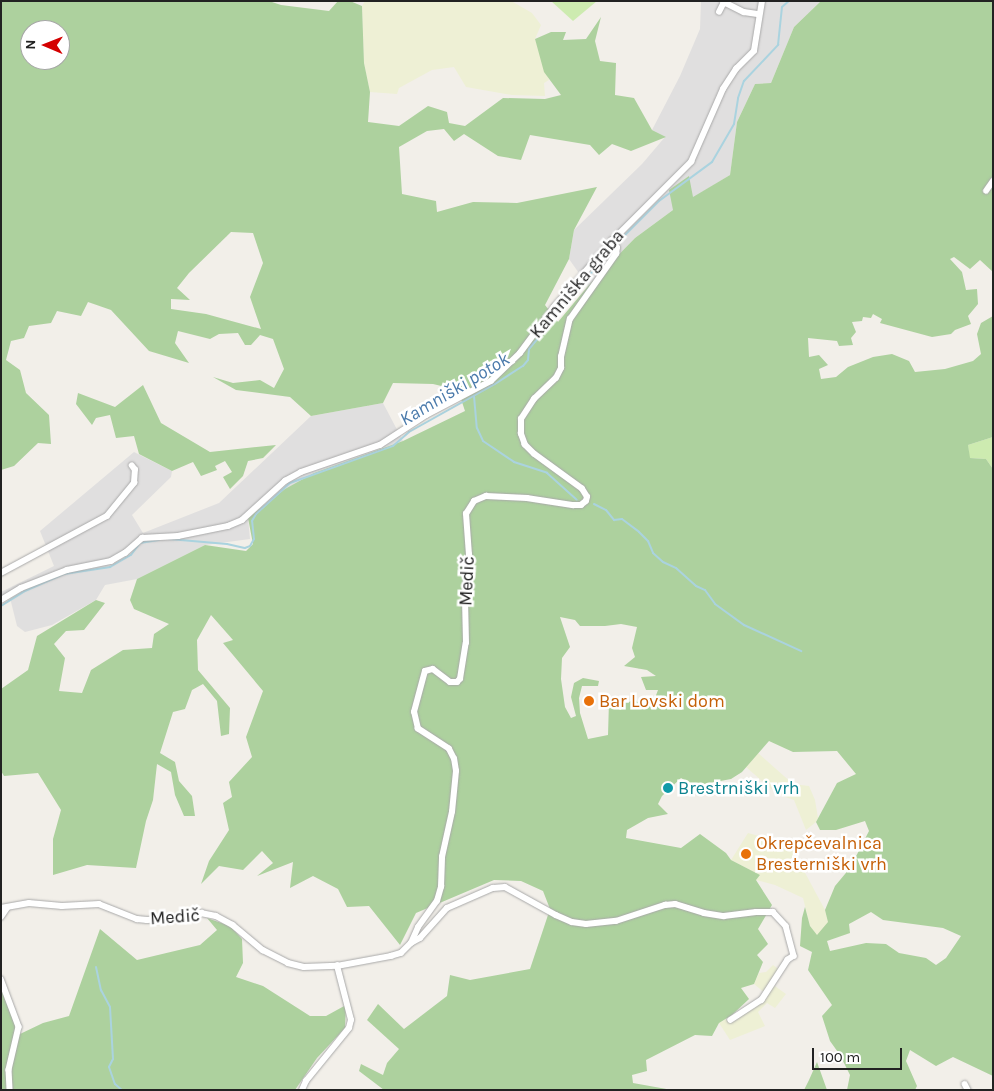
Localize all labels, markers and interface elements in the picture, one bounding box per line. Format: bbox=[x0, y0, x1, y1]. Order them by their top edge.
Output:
north arrow bbox=[20, 20, 70, 70]
text: N bbox=[22, 40, 39, 50]
street label: Kamniška graba bbox=[525, 225, 629, 343]
water label: Kamniški potok bbox=[396, 348, 514, 432]
street label: Medič bbox=[455, 556, 479, 606]
place label: Bar Lovski dom bbox=[599, 690, 725, 712]
marker: Bar Lovski dom bbox=[583, 695, 595, 707]
place label: Brestrniški vrh bbox=[678, 777, 800, 799]
marker: Brestrniški vrh bbox=[662, 782, 674, 794]
place label: Okrepčevalnica Bresterniški vrh bbox=[756, 833, 887, 876]
marker: Okrepčevalnica Bresterniški vrh bbox=[740, 848, 752, 860]
street label: Medič bbox=[149, 904, 201, 930]
scale bar bbox=[814, 1038, 904, 1070]
text: 100 m bbox=[820, 1048, 860, 1066]

